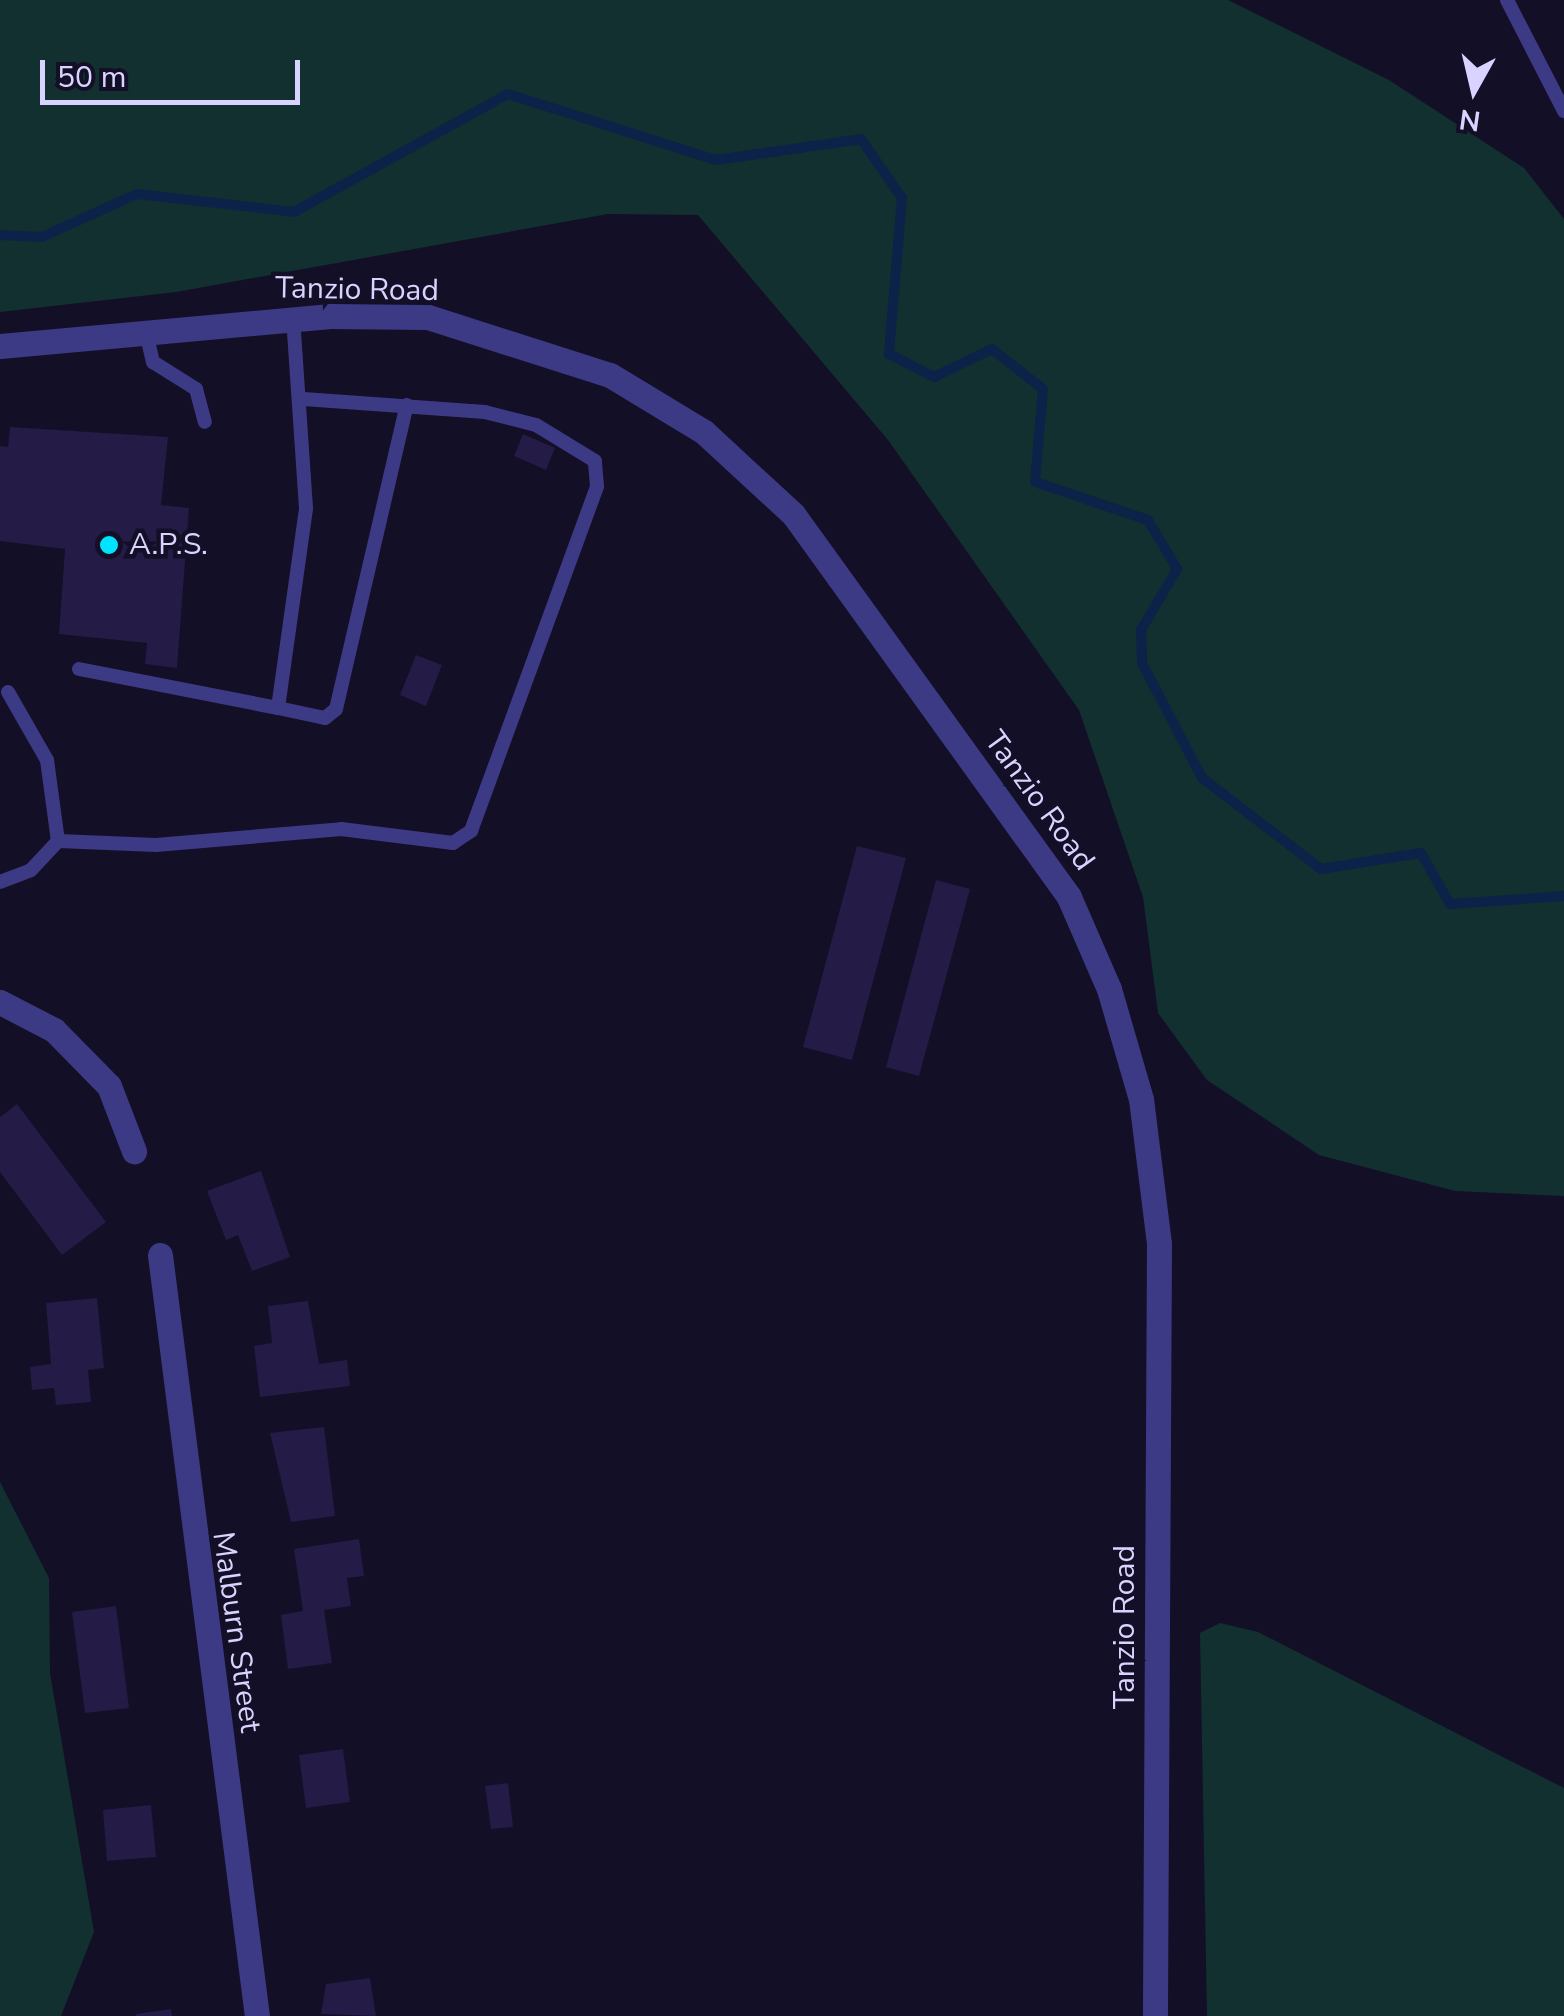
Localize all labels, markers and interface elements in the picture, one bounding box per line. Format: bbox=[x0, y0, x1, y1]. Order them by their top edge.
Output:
scale bar bbox=[45, 40, 305, 102]
north arrow bbox=[1424, 40, 1524, 140]
text: 50 m bbox=[57, 57, 126, 98]
text: N bbox=[1457, 99, 1483, 140]
street label: Tanzio Road bbox=[275, 271, 439, 309]
place label: A.P.S. bbox=[129, 527, 208, 563]
marker: A.P.S. bbox=[98, 534, 120, 556]
street label: Tanzio Road bbox=[976, 724, 1102, 878]
street label: Malburn Street bbox=[204, 1529, 268, 1735]
street label: Tanzio Road bbox=[1107, 1545, 1143, 1709]

